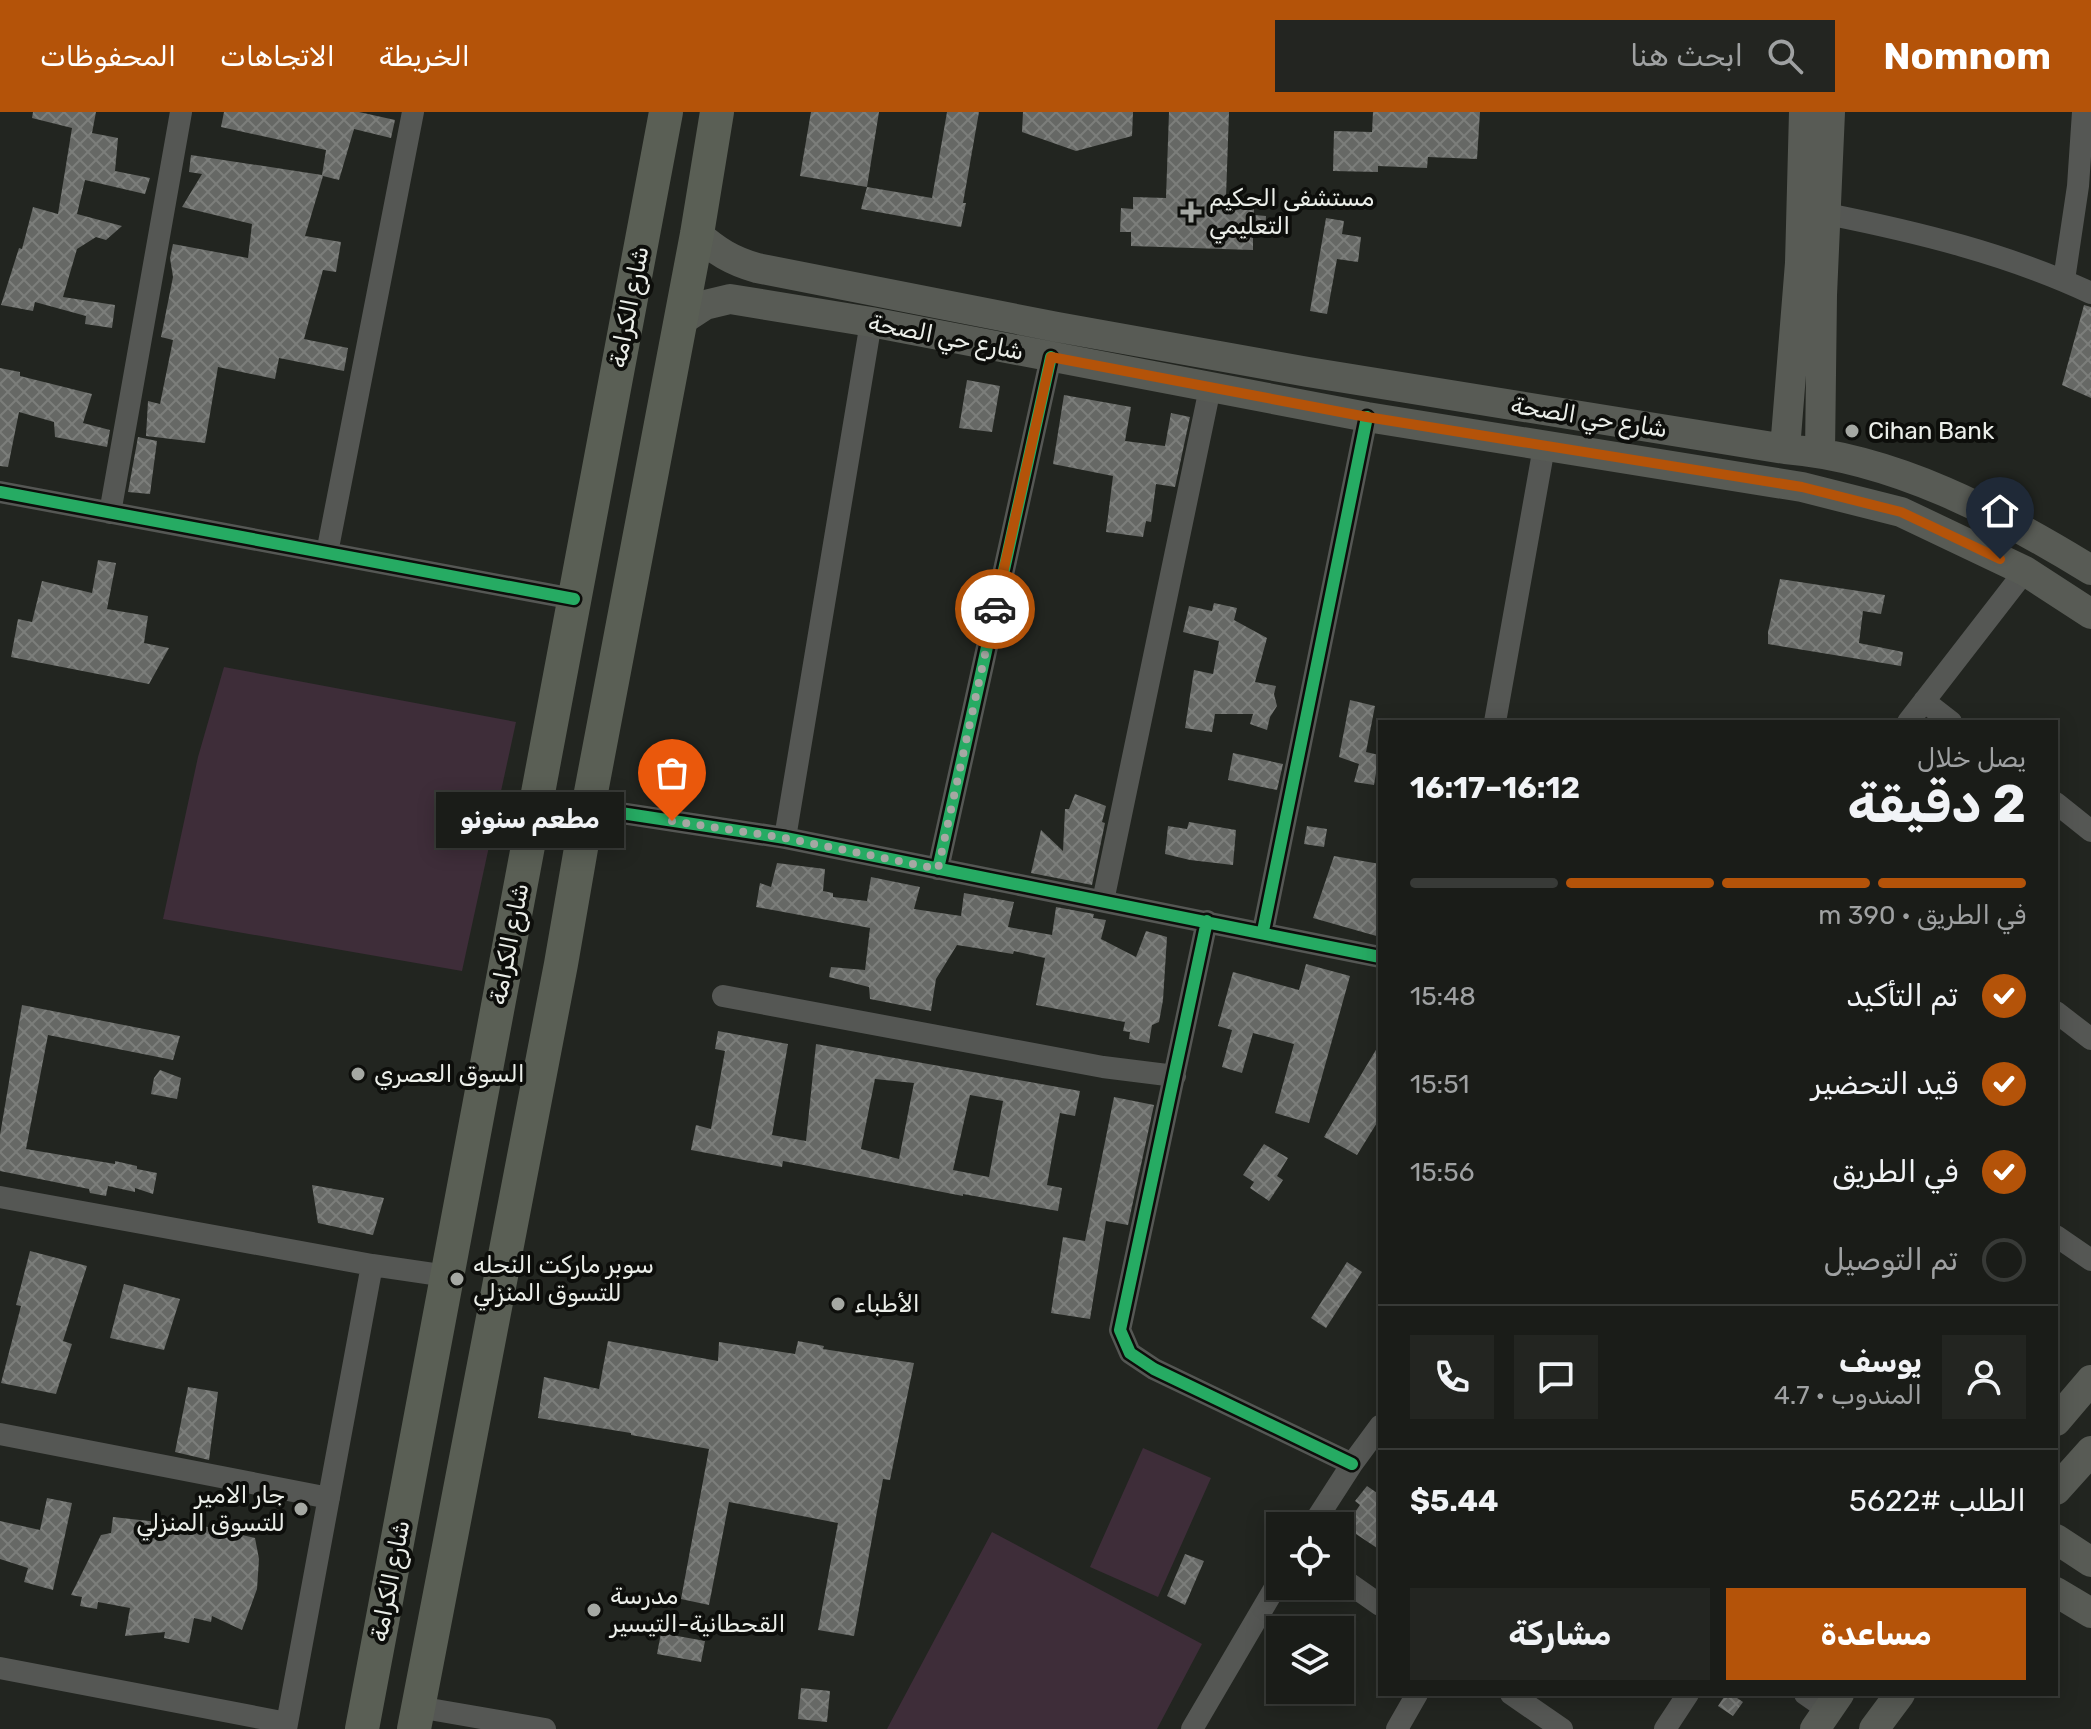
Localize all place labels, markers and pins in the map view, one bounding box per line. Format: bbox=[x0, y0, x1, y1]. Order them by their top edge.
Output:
place label: مستشفى الحكيم التعليمي bbox=[1209, 184, 1374, 244]
marker: مستشفى الحكيم التعليمي bbox=[1180, 201, 1202, 223]
place label: Cihan Bank bbox=[1868, 417, 1995, 445]
marker: Cihan Bank bbox=[1843, 422, 1861, 440]
pin bbox=[1966, 477, 2034, 559]
pin bbox=[638, 739, 706, 821]
callout: مطعم سنونو bbox=[436, 793, 624, 849]
place label: السوق العصري bbox=[374, 1060, 525, 1091]
marker: السوق العصري bbox=[349, 1065, 367, 1083]
place label: سوبر ماركت النحله للتسوق المنزلي bbox=[473, 1251, 654, 1311]
marker: سوبر ماركت النحله للتسوق المنزلي bbox=[448, 1270, 466, 1288]
place label: الأطباء bbox=[854, 1290, 920, 1318]
marker: الأطباء bbox=[829, 1295, 847, 1313]
place label: جار الامير للتسوق المنزلي bbox=[136, 1481, 285, 1541]
marker: جار الامير للتسوق المنزلي bbox=[292, 1500, 310, 1518]
place label: مدرسة القحطانية-التيسير bbox=[608, 1582, 786, 1638]
marker: مدرسة القحطانية-التيسير bbox=[585, 1601, 603, 1619]

